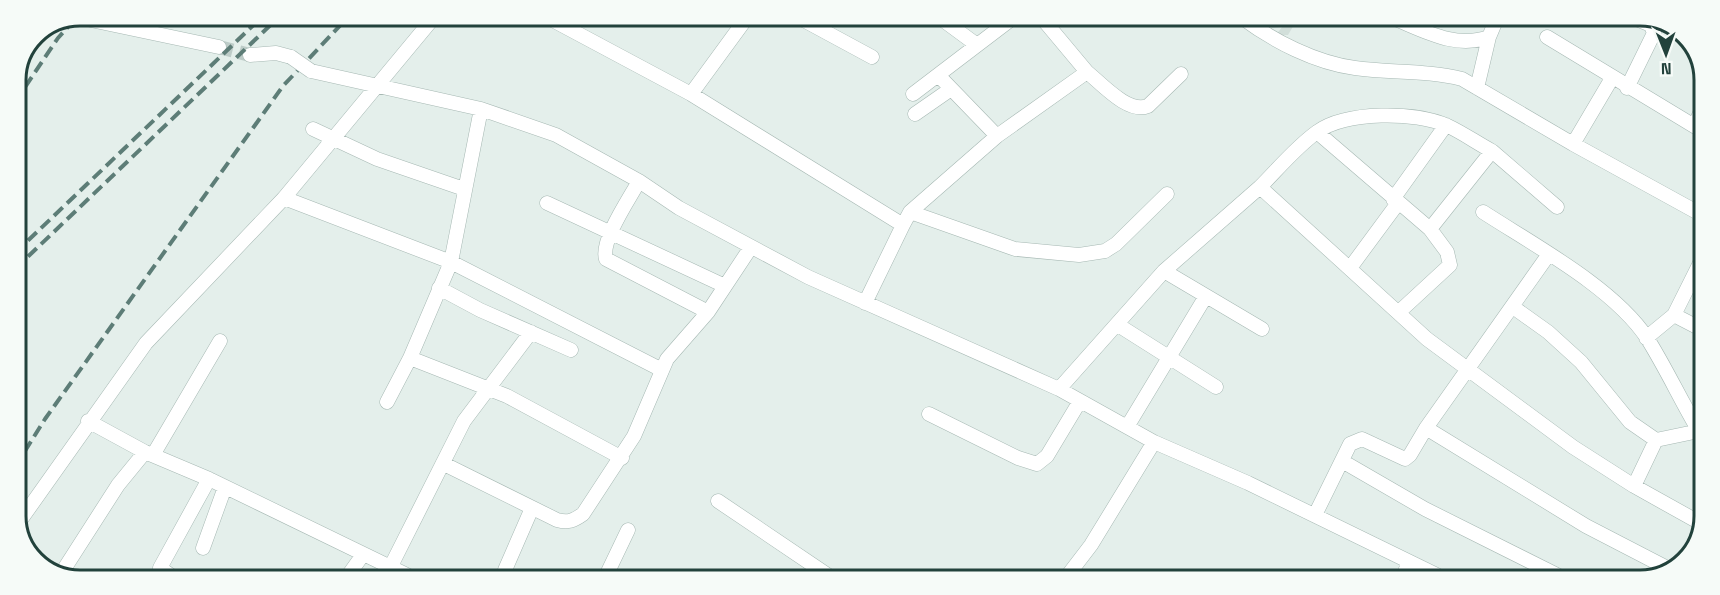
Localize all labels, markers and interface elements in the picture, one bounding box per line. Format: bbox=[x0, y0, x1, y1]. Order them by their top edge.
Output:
north arrow bbox=[1636, 24, 1696, 84]
text: N bbox=[1661, 58, 1672, 79]

